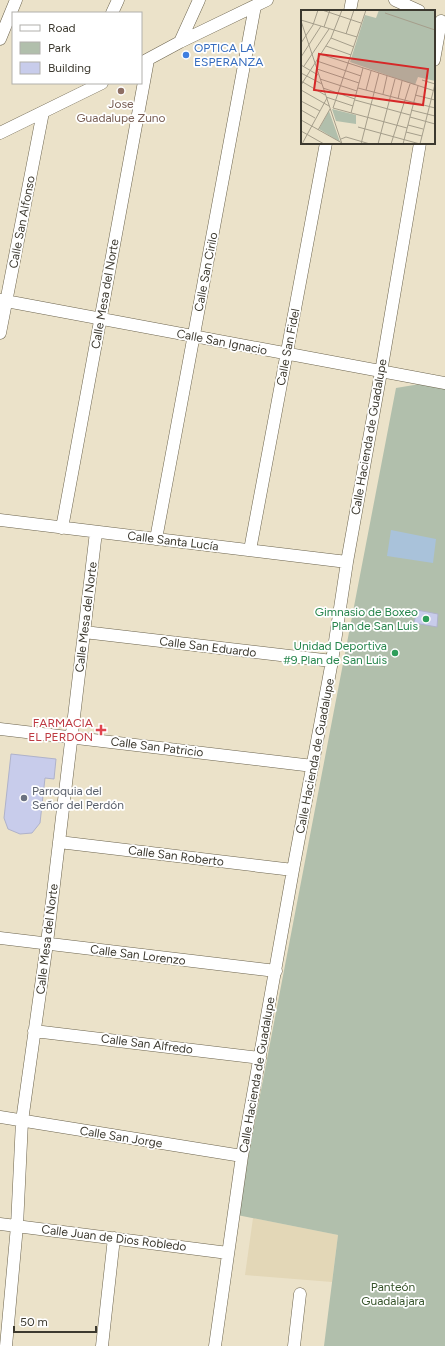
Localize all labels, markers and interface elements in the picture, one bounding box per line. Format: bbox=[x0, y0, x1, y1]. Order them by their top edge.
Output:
inset map bbox=[301, 10, 435, 144]
legend bbox=[12, 12, 142, 84]
text: Road bbox=[48, 21, 76, 35]
text: Park bbox=[48, 41, 71, 55]
place label: OPTICA LA ESPERANZA bbox=[194, 41, 263, 69]
marker: OPTICA LA ESPERANZA bbox=[181, 50, 191, 60]
text: Building bbox=[48, 61, 91, 75]
marker: Jose Guadalupe Zuno bbox=[116, 86, 126, 96]
place label: Jose Guadalupe Zuno bbox=[76, 97, 166, 125]
street label: Calle San Alfonso bbox=[6, 174, 38, 270]
street label: Calle San Cirilo bbox=[191, 231, 221, 313]
street label: Calle Mesa del Norte bbox=[88, 237, 122, 350]
street label: Calle San Fidel bbox=[274, 307, 302, 387]
street label: Calle San Ignacio bbox=[175, 326, 269, 358]
street label: Calle Hacienda de Guadalupe bbox=[348, 358, 390, 516]
street label: Calle Santa Lucía bbox=[127, 528, 219, 554]
street label: Calle Mesa del Norte bbox=[72, 560, 100, 673]
place label: Gimnasio de Boxeo Plan de San Luis bbox=[315, 605, 418, 633]
marker: Gimnasio de Boxeo Plan de San Luis bbox=[421, 614, 431, 624]
street label: Calle San Eduardo bbox=[159, 634, 257, 660]
place label: Unidad Deportiva #9 Plan de San Luis bbox=[283, 639, 387, 667]
marker: Unidad Deportiva #9 Plan de San Luis bbox=[390, 648, 400, 658]
street label: Calle Hacienda de Guadalupe bbox=[293, 677, 337, 835]
place label: FARMACIA EL PERDON bbox=[28, 716, 93, 744]
marker: FARMACIA EL PERDON bbox=[96, 725, 106, 735]
street label: Calle San Patricio bbox=[110, 734, 204, 760]
place label: Parroquia del Señor del Perdón bbox=[32, 784, 124, 812]
marker: Parroquia del Señor del Perdón bbox=[19, 793, 29, 803]
street label: Calle San Roberto bbox=[127, 843, 225, 869]
street label: Calle Mesa del Norte bbox=[33, 882, 61, 995]
street label: Calle San Lorenzo bbox=[89, 942, 187, 968]
street label: Calle Hacienda de Guadalupe bbox=[236, 996, 278, 1154]
street label: Calle San Alfredo bbox=[100, 1031, 194, 1057]
street label: Calle San Jorge bbox=[79, 1124, 164, 1151]
street label: Calle Juan de Dios Robledo bbox=[41, 1222, 187, 1254]
park label: Panteón Guadalajara bbox=[361, 1280, 425, 1308]
scale bar bbox=[14, 1308, 96, 1334]
text: 50 m bbox=[20, 1315, 48, 1329]

